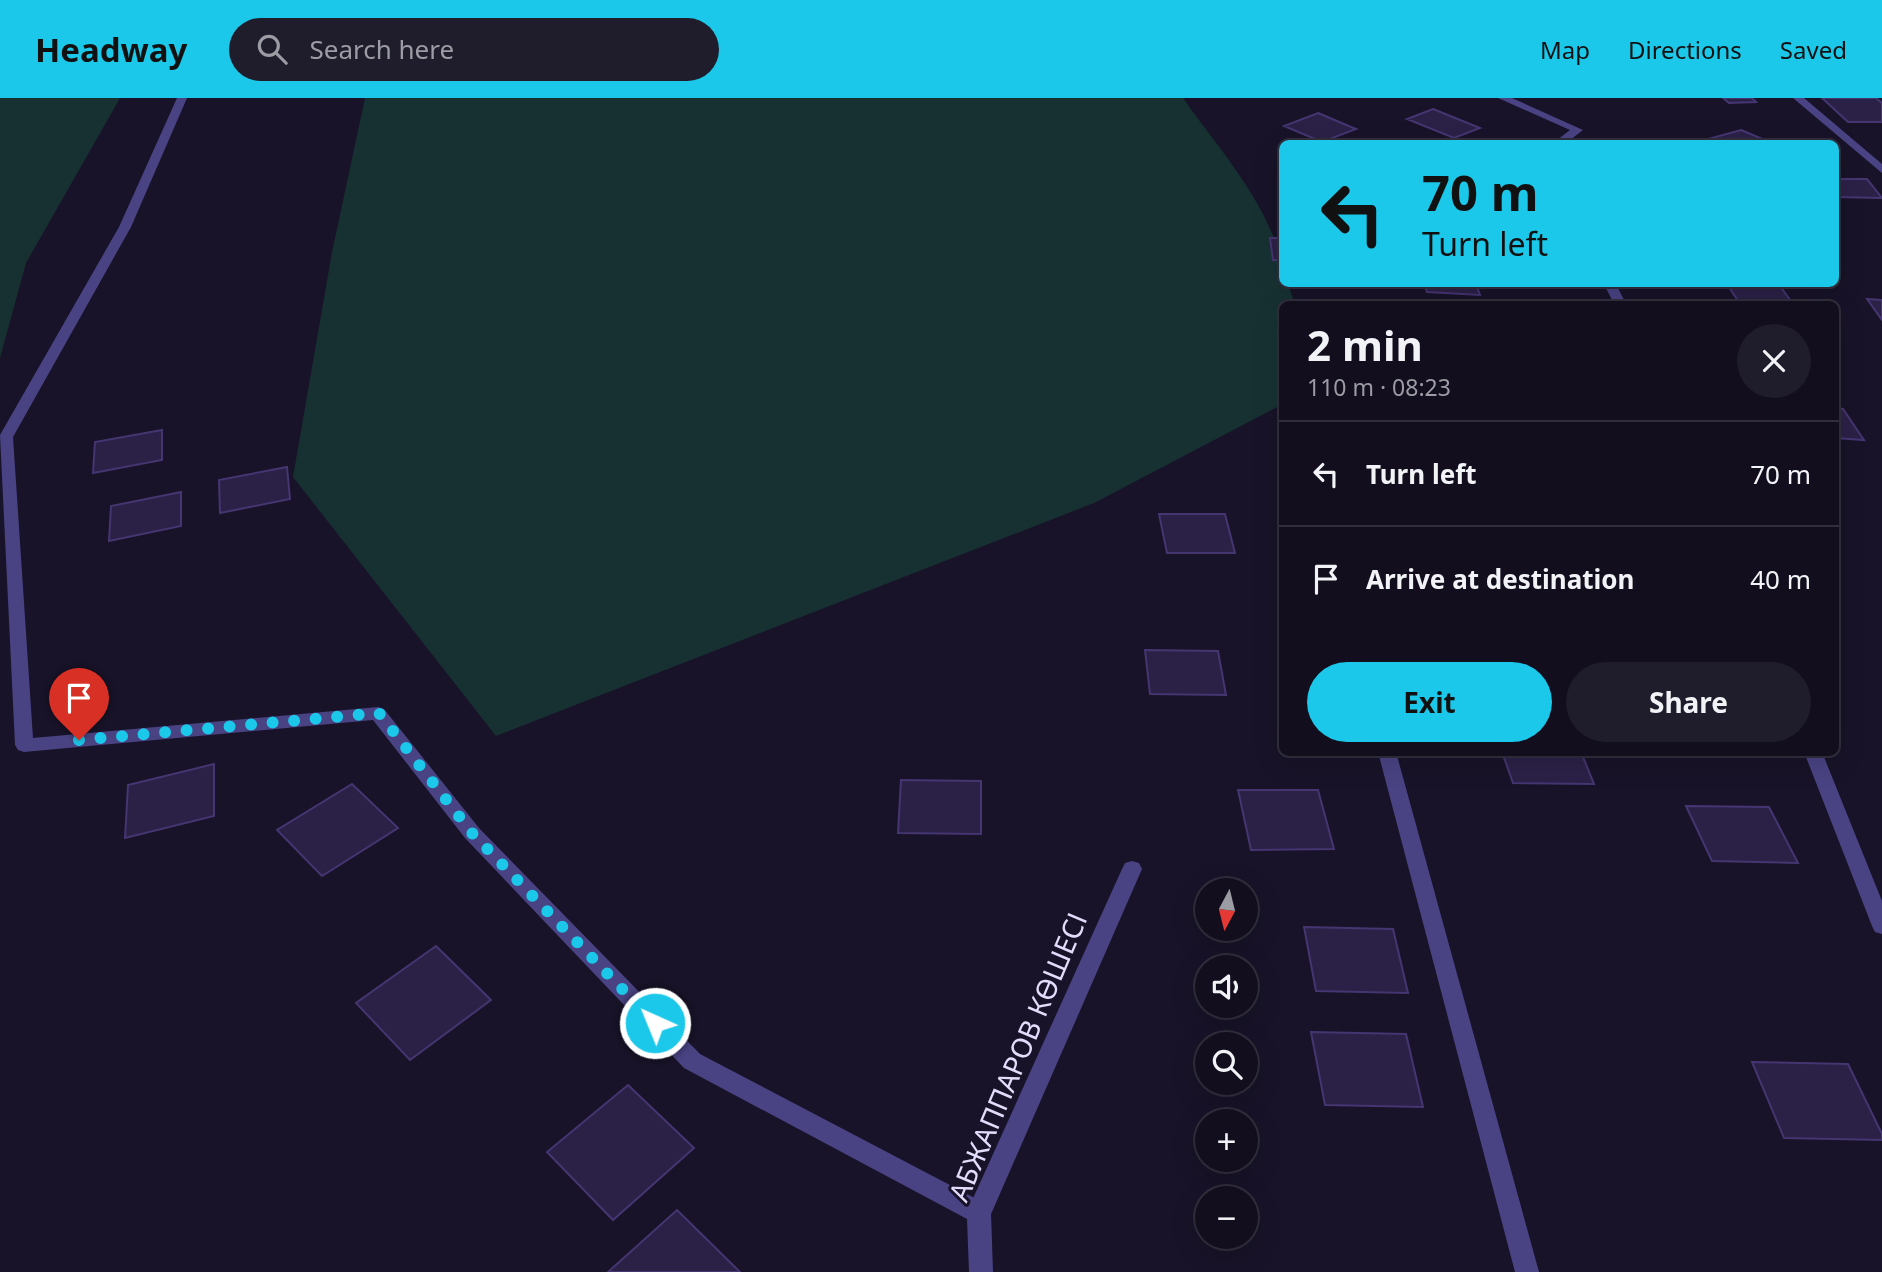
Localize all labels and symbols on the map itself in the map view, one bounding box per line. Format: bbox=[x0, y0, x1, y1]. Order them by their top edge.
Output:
pin bbox=[49, 668, 109, 740]
north arrow bbox=[1195, 878, 1258, 942]
street label: АБЖАППАРОВ КӨШЕСІ bbox=[939, 906, 1095, 1207]
position arrow bbox=[618, 986, 692, 1060]

